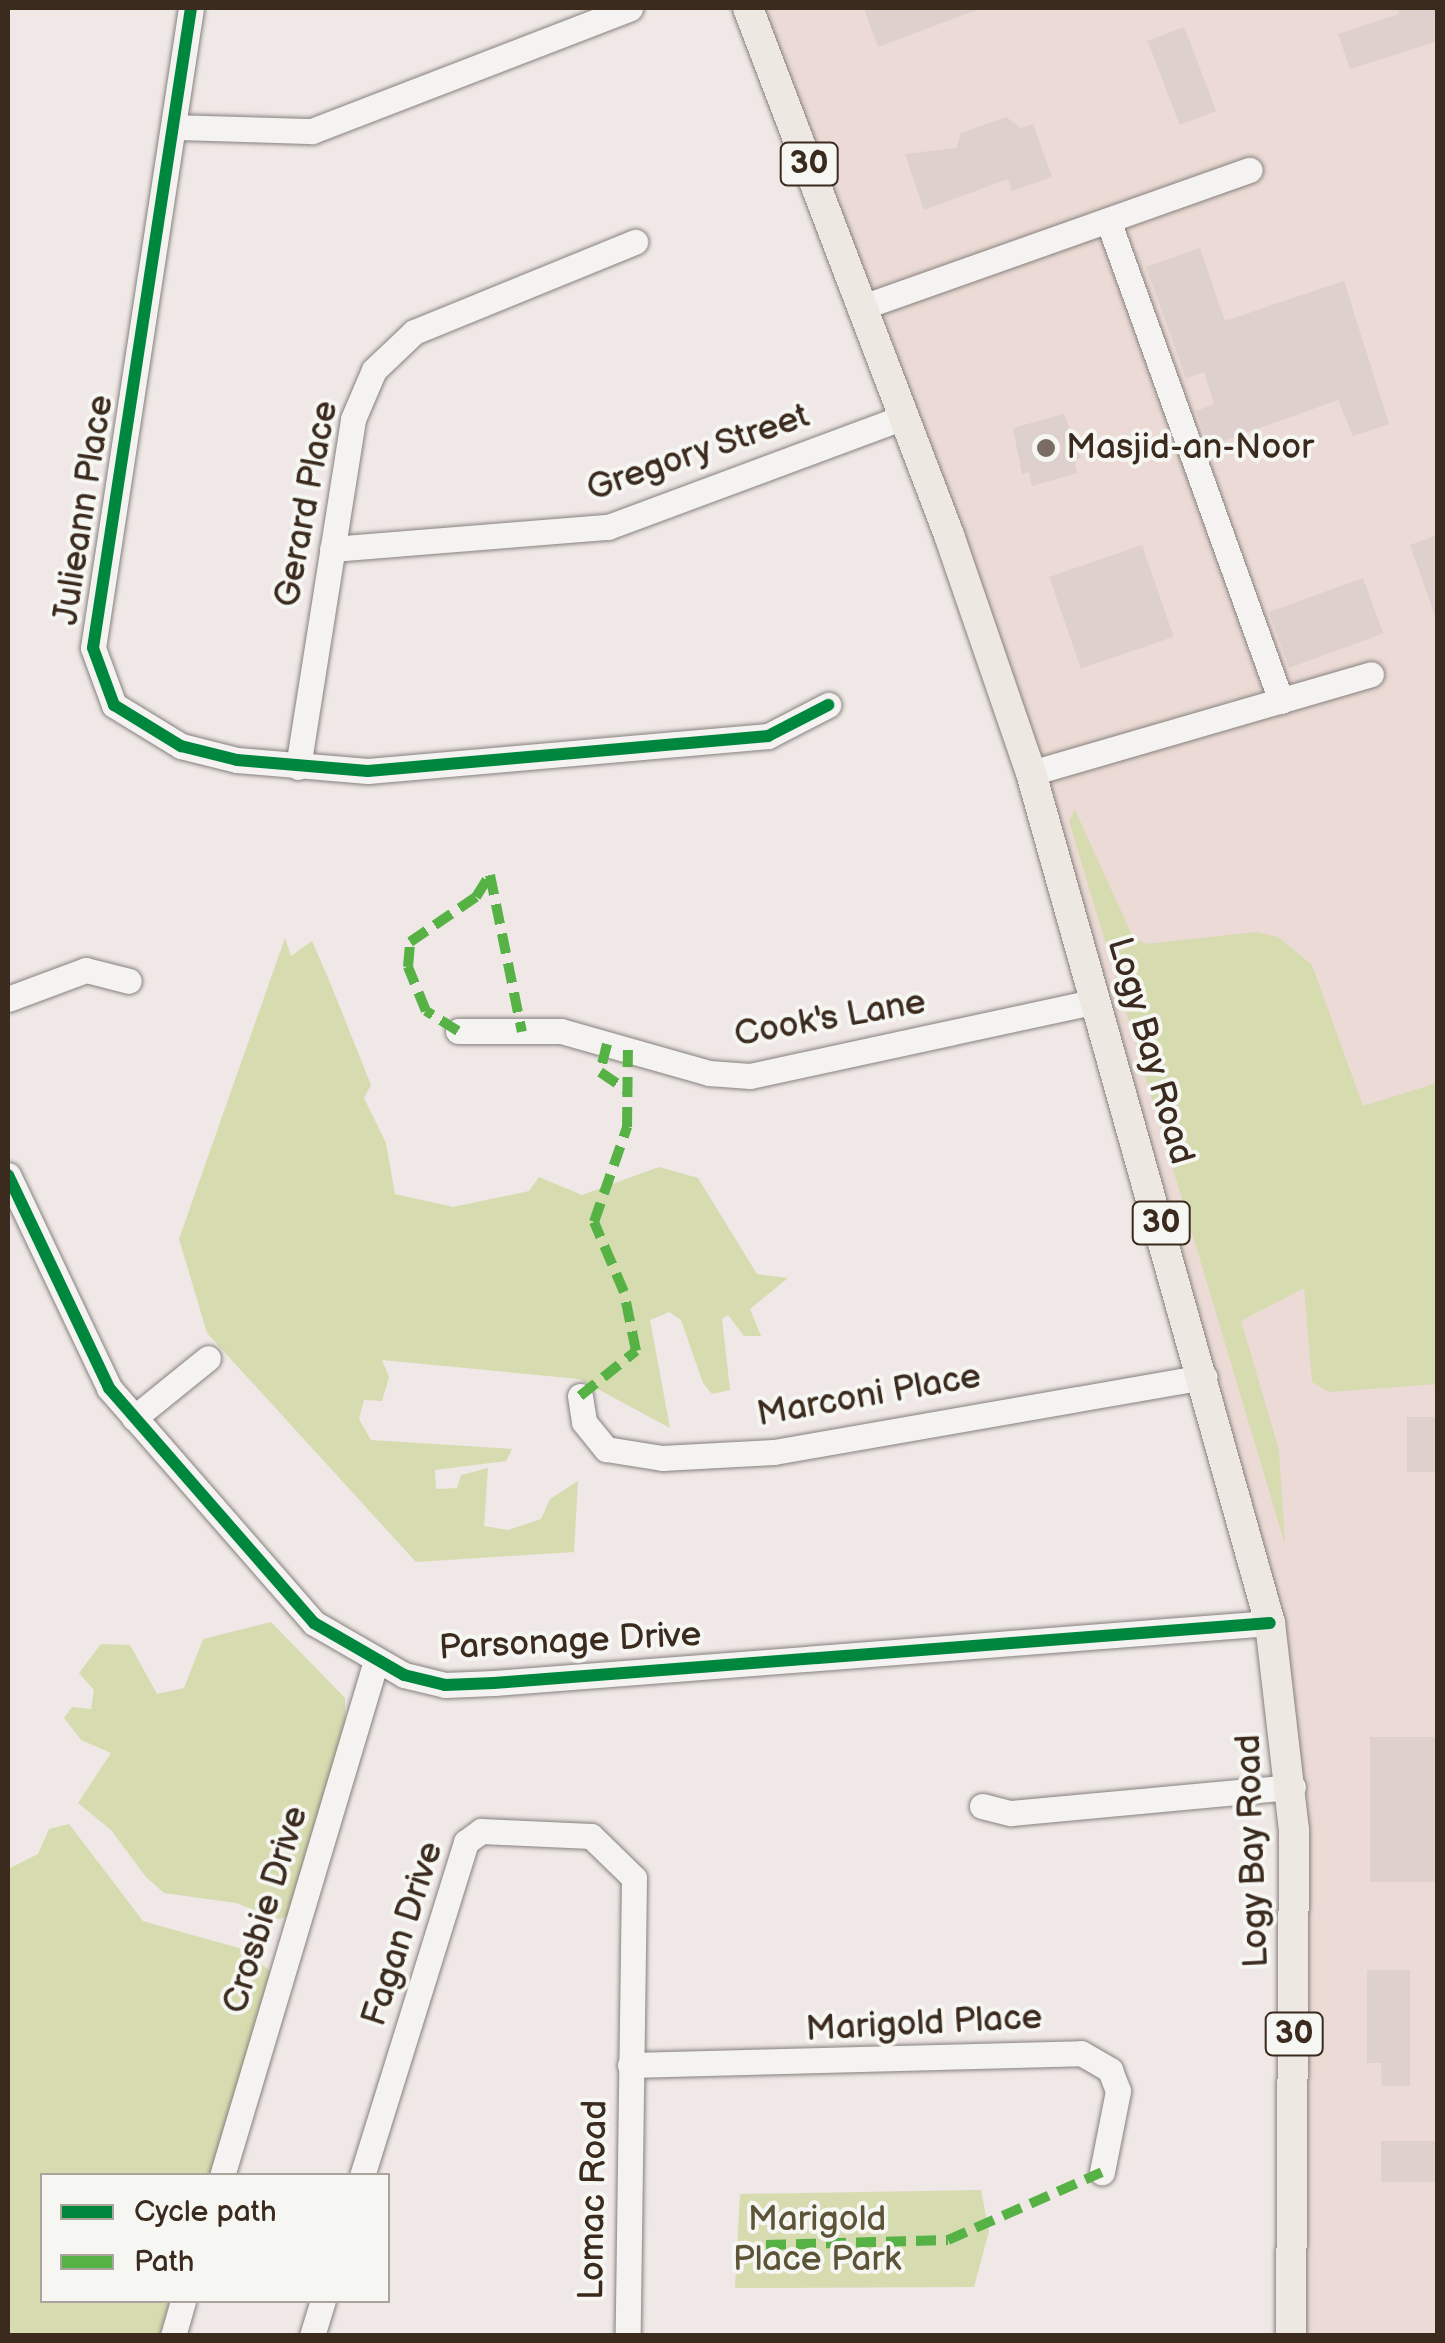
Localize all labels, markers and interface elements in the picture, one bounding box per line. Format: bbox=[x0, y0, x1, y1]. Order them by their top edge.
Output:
road number: 30 bbox=[779, 137, 839, 191]
street label: Julieann Place bbox=[45, 392, 123, 628]
street label: Gregory Street bbox=[580, 395, 816, 511]
street label: Gerard Place bbox=[266, 397, 348, 611]
place label: Masjid-an-Noor bbox=[1066, 427, 1314, 469]
marker: Masjid-an-Noor bbox=[1035, 437, 1057, 459]
street label: Logy Bay Road bbox=[1097, 931, 1203, 1171]
street label: Cook's Lane bbox=[731, 982, 929, 1056]
road number: 30 bbox=[1131, 1196, 1191, 1250]
street label: Marconi Place bbox=[754, 1356, 984, 1436]
street label: Parsonage Drive bbox=[438, 1614, 702, 1670]
street label: Logy Bay Road bbox=[1228, 1731, 1278, 1971]
street label: Crosbie Drive bbox=[215, 1801, 317, 2019]
street label: Fagan Drive bbox=[353, 1837, 453, 2031]
street label: Marigold Place bbox=[805, 1997, 1043, 2051]
road number: 30 bbox=[1264, 2007, 1324, 2061]
street label: Lomac Road bbox=[571, 2099, 617, 2301]
legend bbox=[40, 2173, 390, 2303]
text: Cycle path bbox=[134, 2194, 277, 2230]
park label: Marigold Place Park bbox=[733, 2199, 901, 2281]
text: Path bbox=[134, 2244, 194, 2280]

